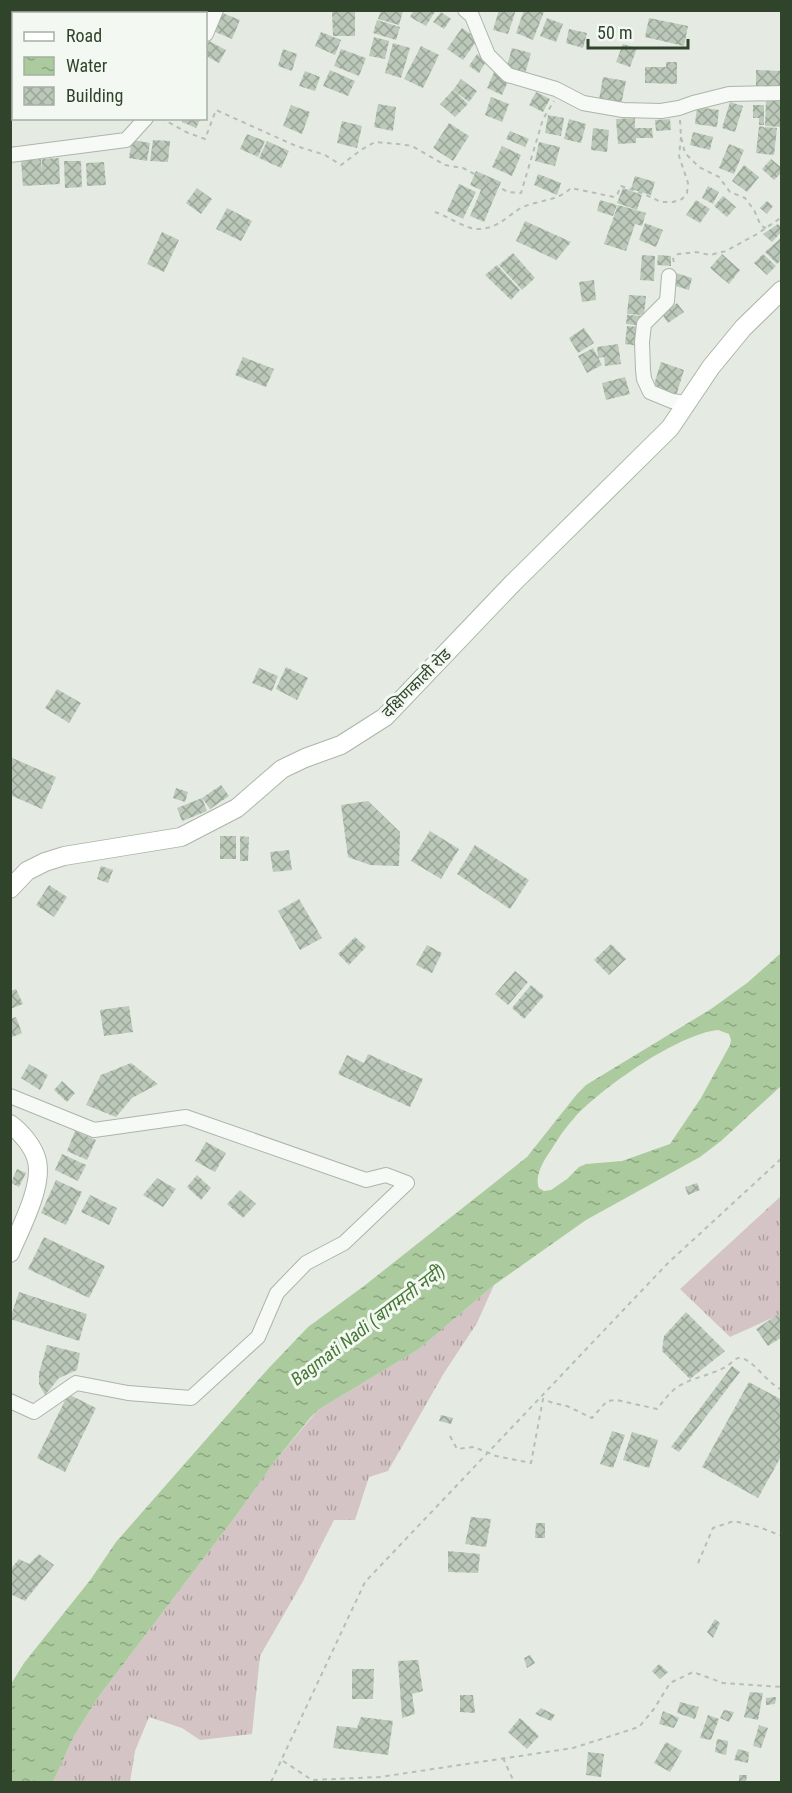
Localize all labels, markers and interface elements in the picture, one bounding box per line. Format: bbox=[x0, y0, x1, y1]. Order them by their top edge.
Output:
legend bbox=[12, 12, 207, 120]
scale bar bbox=[588, 12, 688, 50]
text: 50 m bbox=[597, 22, 632, 43]
text: Road bbox=[66, 25, 102, 46]
text: Water bbox=[66, 55, 108, 76]
text: Building bbox=[66, 85, 123, 106]
street label: दक्षिणकाली रोड bbox=[378, 644, 455, 722]
water label: Bagmati Nadi (बागमती नदी) bbox=[287, 1260, 449, 1390]

